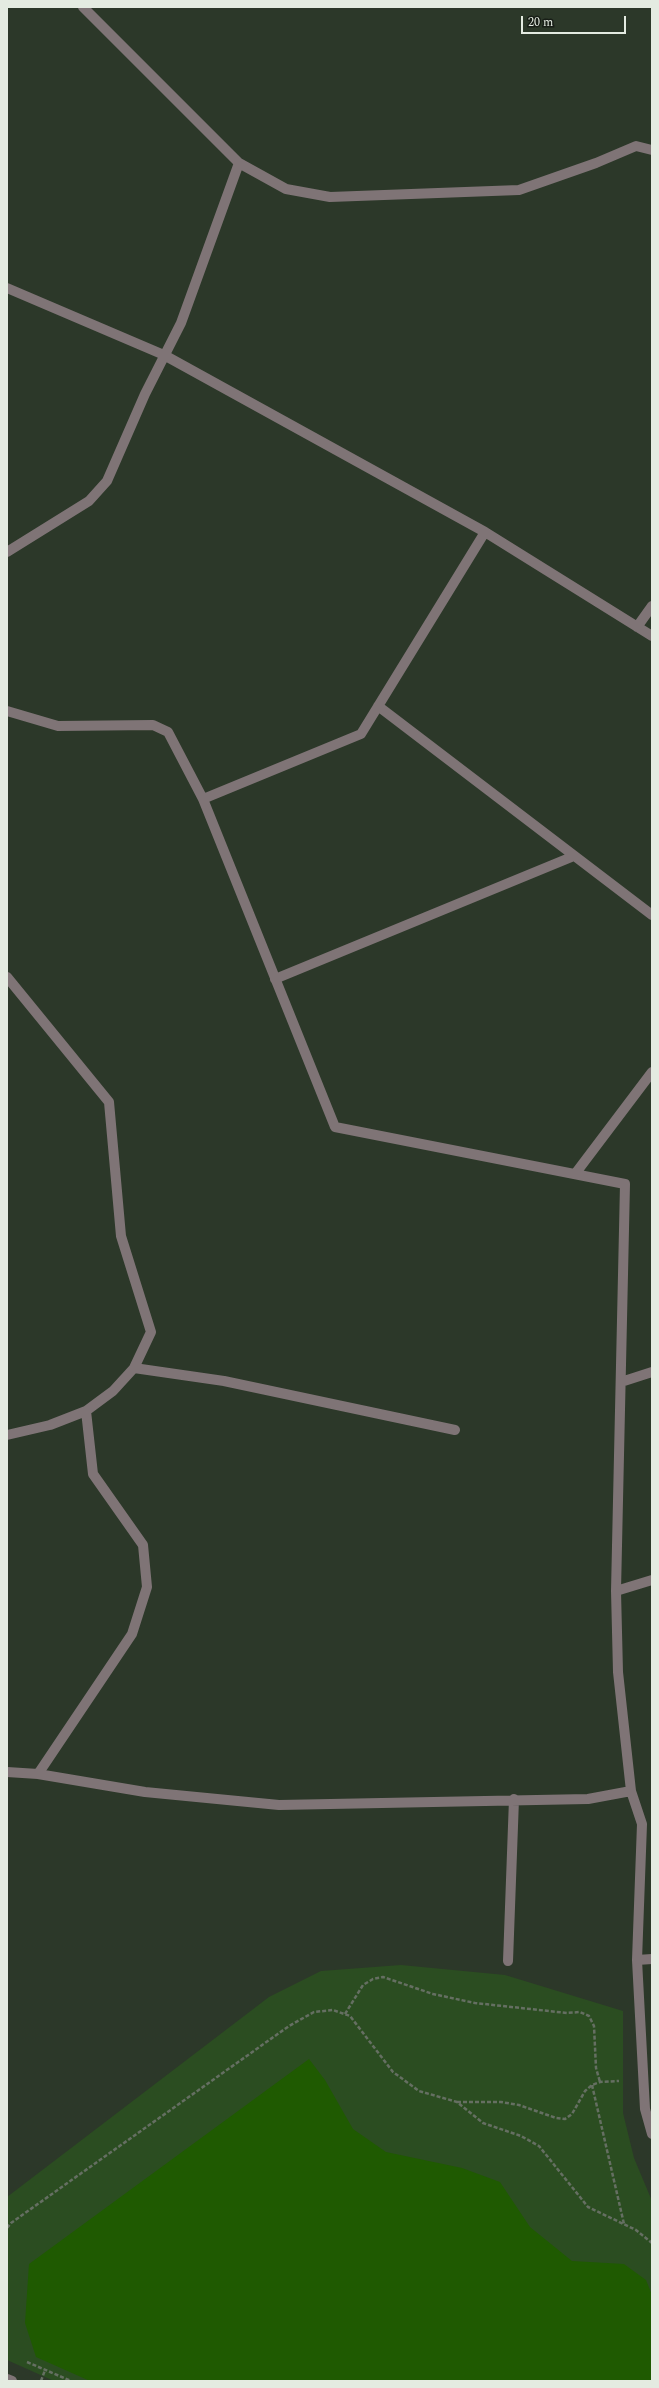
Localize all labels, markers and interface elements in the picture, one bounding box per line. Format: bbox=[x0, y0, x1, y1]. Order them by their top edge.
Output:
scale bar bbox=[523, 8, 628, 34]
text: 20 m bbox=[528, 13, 553, 32]

